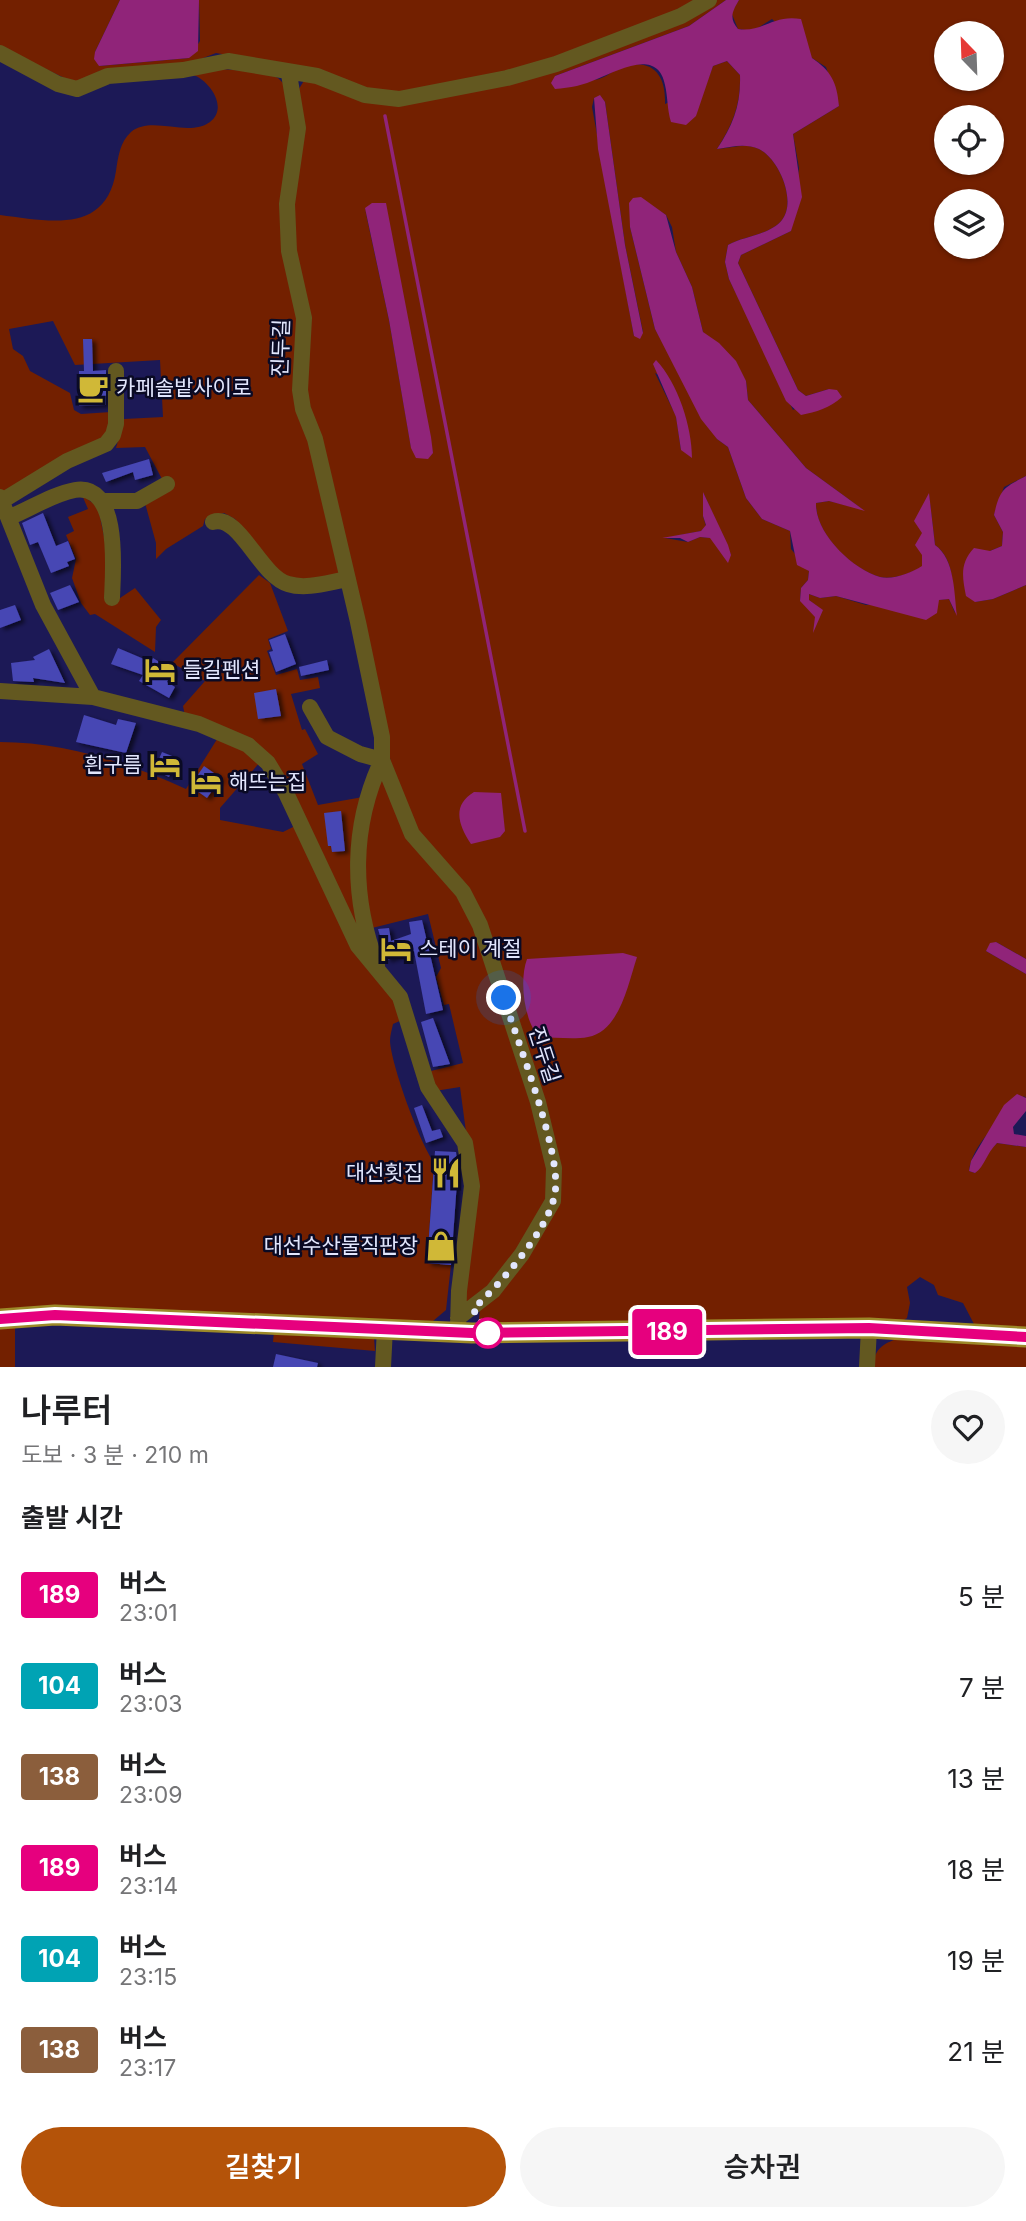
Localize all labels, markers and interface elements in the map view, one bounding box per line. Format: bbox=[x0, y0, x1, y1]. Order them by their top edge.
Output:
north arrow bbox=[934, 21, 1004, 91]
map controls bbox=[934, 21, 1004, 259]
button: locate bbox=[934, 105, 1004, 175]
button: layers bbox=[934, 189, 1004, 259]
street label: 진두길 bbox=[267, 319, 294, 377]
cafe icon: 카페솔밭사이로 bbox=[76, 371, 110, 405]
place label: 카페솔밭사이로 bbox=[116, 375, 251, 400]
hotel icon: 들길펜션 bbox=[143, 653, 177, 687]
place label: 들길펜션 bbox=[183, 657, 260, 682]
hotel icon: 흰구름 bbox=[148, 748, 182, 782]
place label: 흰구름 bbox=[84, 752, 142, 777]
hotel icon: 해뜨는집 bbox=[189, 765, 223, 799]
place label: 해뜨는집 bbox=[229, 769, 306, 794]
hotel icon: 스테이 계절 bbox=[379, 932, 413, 966]
place label: 스테이 계절 bbox=[419, 936, 522, 961]
your location bbox=[486, 980, 521, 1015]
street label: 진두길 bbox=[524, 1023, 565, 1086]
restaurant icon: 대선횟집 bbox=[429, 1156, 463, 1190]
place label: 대선횟집 bbox=[346, 1160, 423, 1185]
shop icon: 대선수산물직판장 bbox=[424, 1229, 458, 1263]
place label: 대선수산물직판장 bbox=[263, 1233, 418, 1258]
line badge: 189 bbox=[627, 1309, 707, 1355]
text: 189 bbox=[646, 1317, 688, 1346]
unlabelled marker bbox=[473, 1318, 503, 1348]
text: 나루터 bbox=[21, 1390, 112, 1430]
button: heart bbox=[931, 1390, 1005, 1464]
text: 도보 · 3 분 · 210 m bbox=[21, 1441, 209, 1469]
text: 출발 시간 bbox=[21, 1502, 123, 1533]
text: 버스 bbox=[119, 1567, 167, 1598]
text: 189 bbox=[39, 1580, 80, 1609]
text: 5 분 bbox=[958, 1581, 1005, 1612]
text: 23:01 bbox=[119, 1599, 178, 1627]
text: 버스 bbox=[119, 1658, 167, 1689]
text: 104 bbox=[38, 1671, 81, 1700]
text: 7 분 bbox=[959, 1672, 1005, 1703]
text: 23:03 bbox=[119, 1690, 183, 1718]
text: 버스 bbox=[119, 1749, 167, 1780]
text: 138 bbox=[39, 1762, 80, 1791]
text: 13 분 bbox=[947, 1763, 1005, 1794]
text: 23:09 bbox=[119, 1781, 183, 1809]
text: 버스 bbox=[119, 1840, 167, 1871]
text: 189 bbox=[39, 1853, 80, 1882]
text: 18 분 bbox=[947, 1854, 1005, 1885]
text: 23:14 bbox=[119, 1872, 178, 1900]
text: 버스 bbox=[119, 1931, 167, 1962]
text: 104 bbox=[38, 1944, 81, 1973]
text: 19 분 bbox=[947, 1945, 1005, 1976]
text: 23:15 bbox=[119, 1963, 177, 1991]
text: 버스 bbox=[119, 2022, 167, 2053]
text: 138 bbox=[39, 2035, 80, 2064]
text: 21 분 bbox=[947, 2036, 1005, 2067]
text: 23:17 bbox=[119, 2054, 176, 2082]
button: 길찾기 bbox=[21, 2127, 506, 2207]
button: 승차권 bbox=[520, 2127, 1005, 2207]

